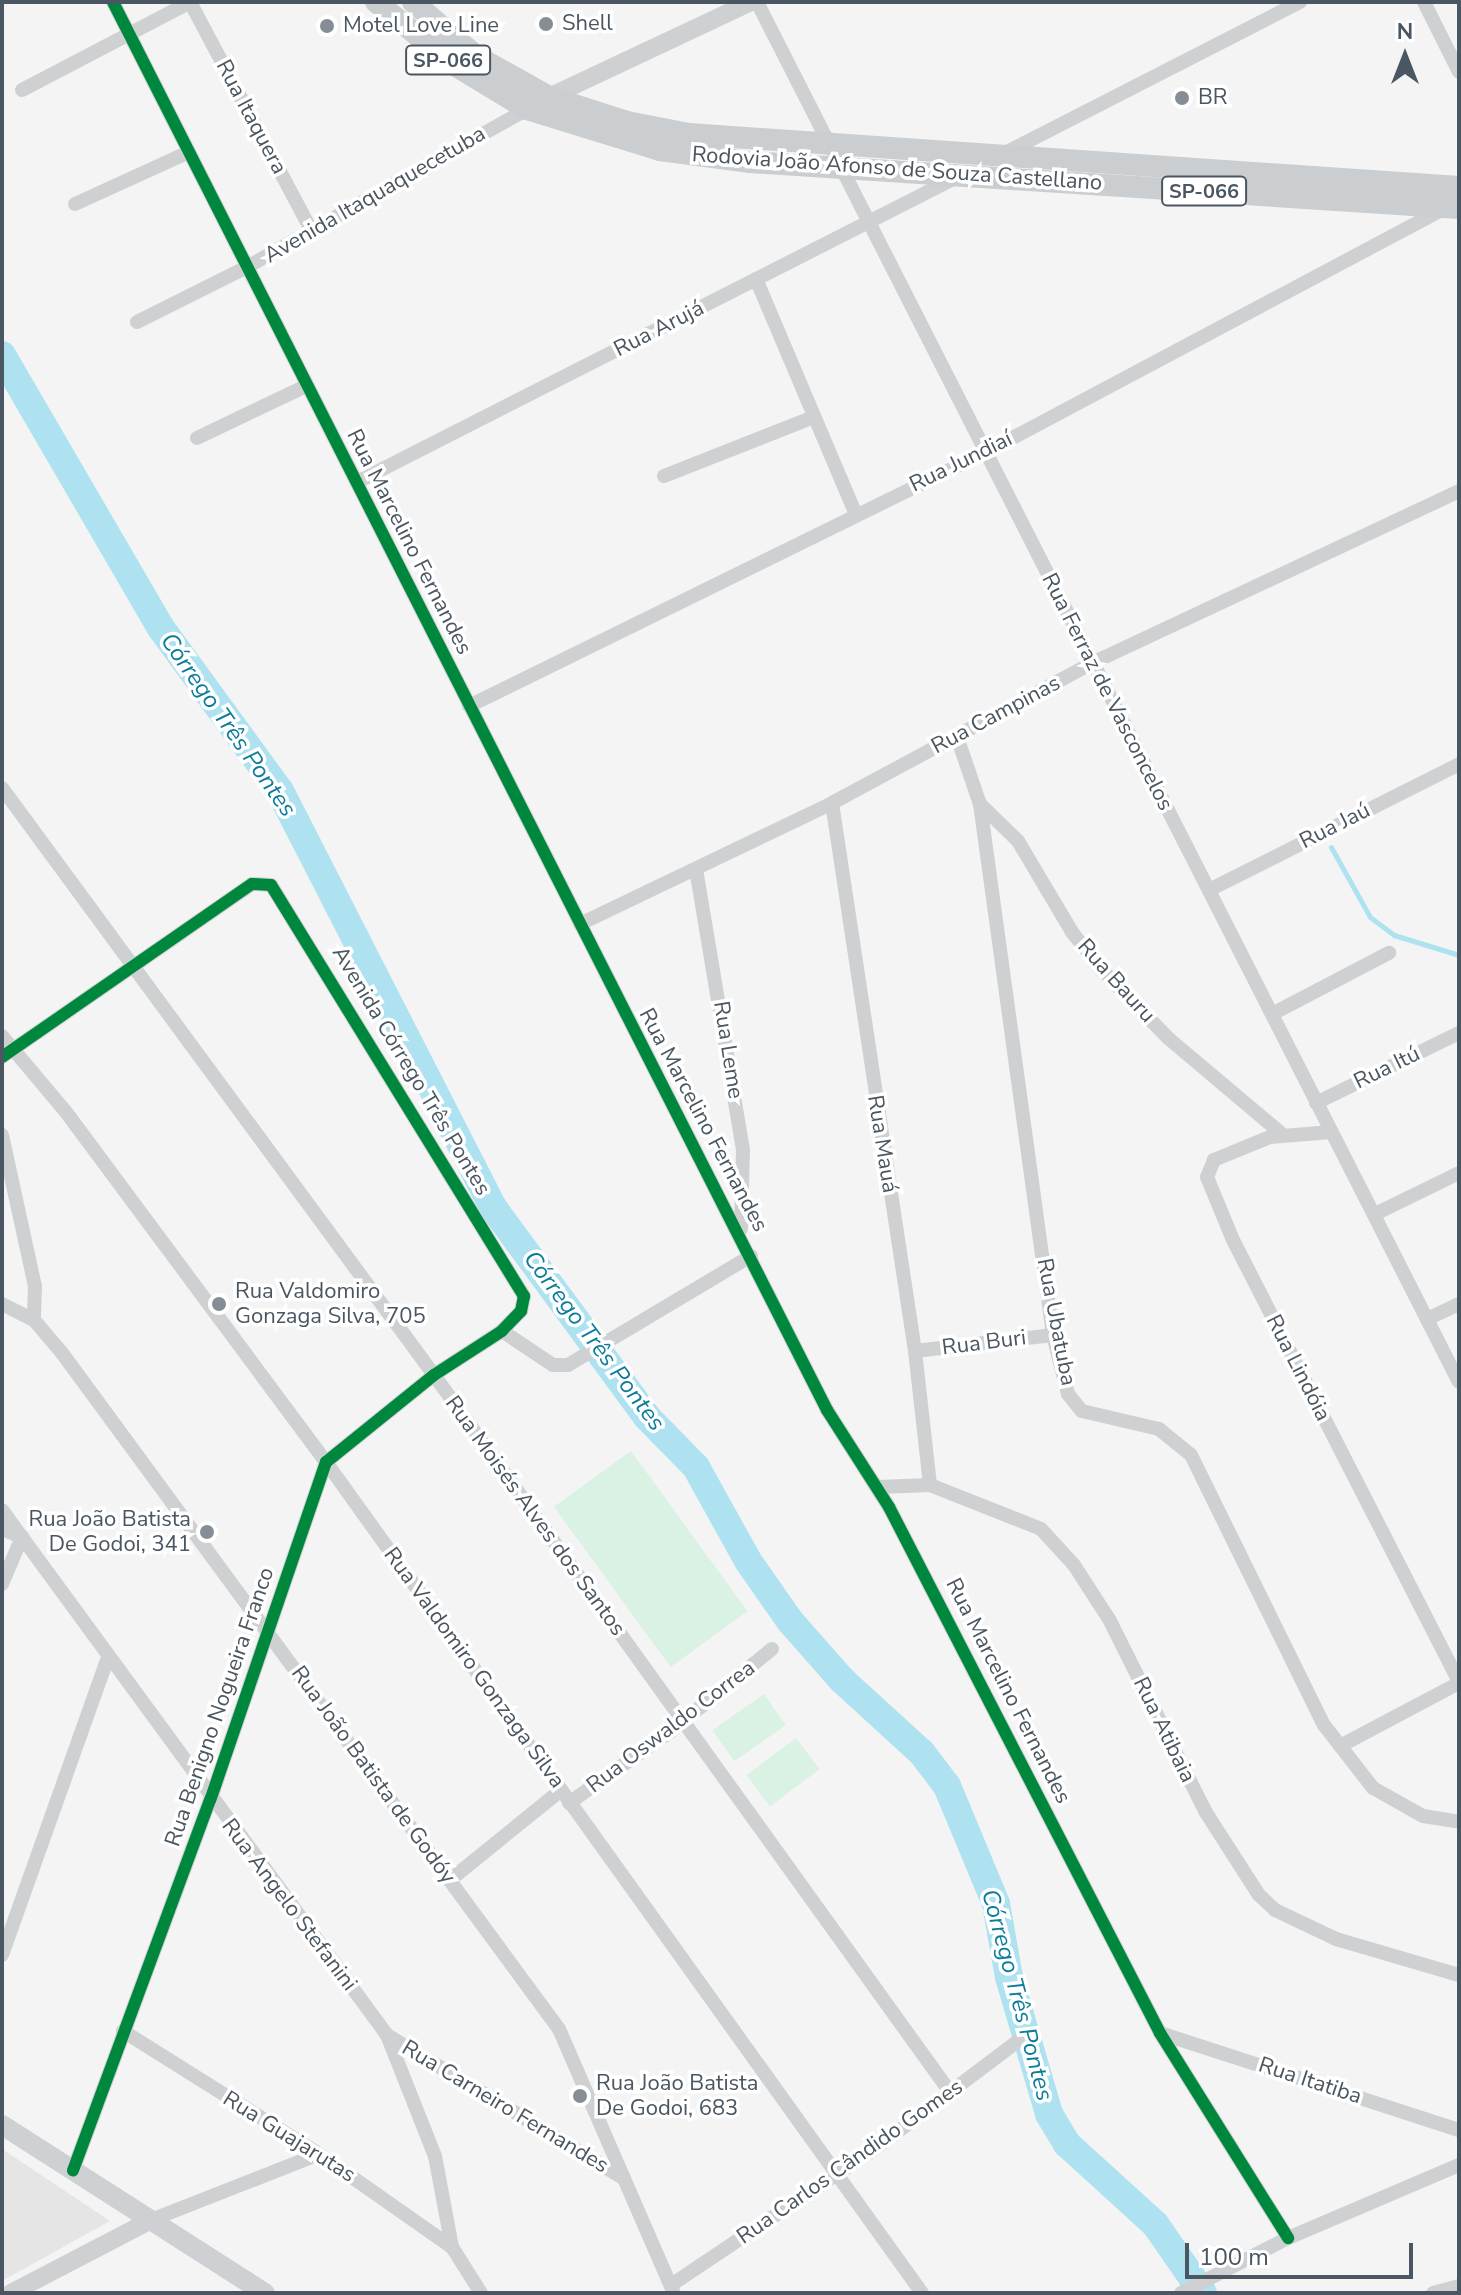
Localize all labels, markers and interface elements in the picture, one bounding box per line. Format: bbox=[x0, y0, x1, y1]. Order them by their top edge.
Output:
place label: Shell bbox=[562, 11, 613, 37]
place label: Motel Love Line bbox=[343, 13, 499, 39]
marker: Shell bbox=[537, 15, 555, 33]
north arrow bbox=[1365, 16, 1445, 96]
marker: Motel Love Line bbox=[318, 17, 336, 35]
text: N bbox=[1397, 17, 1413, 47]
road number: SP-066 bbox=[404, 44, 492, 76]
street label: Rua Itaquera bbox=[210, 55, 292, 179]
place label: BR bbox=[1198, 85, 1228, 111]
marker: BR bbox=[1173, 89, 1191, 107]
street label: Avenida Itaquaquecetuba bbox=[260, 121, 490, 269]
street label: Rodovia João Afonso de Souza Castellano bbox=[691, 141, 1103, 197]
road number: SP-066 bbox=[1160, 175, 1248, 207]
street label: Rua Arujá bbox=[610, 295, 708, 363]
street label: Rua Marcelino Fernandes bbox=[341, 425, 477, 659]
street label: Rua Jundiaí bbox=[905, 426, 1017, 498]
street label: Rua Ferraz de Vasconcelos bbox=[1036, 569, 1178, 815]
water label: Córrego Três Pontes bbox=[154, 628, 302, 822]
street label: Rua Campinas bbox=[927, 670, 1065, 760]
street label: Rua Jaú bbox=[1295, 797, 1375, 855]
street label: Rua Bauru bbox=[1072, 934, 1160, 1028]
street label: Avenida Córrego Três Pontes bbox=[326, 942, 496, 1200]
street label: Rua Leme bbox=[707, 999, 749, 1101]
street label: Rua Marcelino Fernandes bbox=[633, 1004, 773, 1236]
street label: Rua Itú bbox=[1350, 1041, 1424, 1095]
street label: Rua Mauá bbox=[861, 1093, 903, 1195]
water label: Córrego Três Pontes bbox=[517, 1245, 671, 1437]
street label: Rua Ubatuba bbox=[1031, 1256, 1081, 1388]
place label: Rua Valdomiro Gonzaga Silva, 705 bbox=[235, 1278, 426, 1330]
marker: Rua Valdomiro Gonzaga Silva, 705 bbox=[210, 1295, 228, 1313]
street label: Rua Lindóia bbox=[1260, 1310, 1336, 1426]
street label: Rua Buri bbox=[940, 1325, 1028, 1361]
street label: Rua Moisés Alves dos Santos bbox=[439, 1391, 631, 1641]
place label: Rua João Batista De Godoi, 341 bbox=[29, 1506, 191, 1558]
marker: Rua João Batista De Godoi, 341 bbox=[198, 1523, 216, 1541]
street label: Rua Valdomiro Gonzaga Silva bbox=[378, 1542, 570, 1794]
street label: Rua Benigno Nogueira Franco bbox=[160, 1564, 280, 1850]
street label: Rua Marcelino Fernandes bbox=[940, 1574, 1076, 1808]
street label: Rua Oswaldo Correa bbox=[582, 1655, 760, 1799]
street label: Rua João Batista de Godóy bbox=[285, 1661, 461, 1889]
street label: Rua Atibaia bbox=[1127, 1673, 1201, 1787]
street label: Rua Angelo Stefanini bbox=[216, 1814, 362, 1996]
water label: Córrego Três Pontes bbox=[975, 1886, 1059, 2104]
street label: Rua Carneiro Fernandes bbox=[397, 2035, 613, 2179]
street label: Rua Itatiba bbox=[1255, 2052, 1365, 2110]
place label: Rua João Batista De Godoi, 683 bbox=[596, 2070, 758, 2122]
street label: Rua Carlos Cândido Gomes bbox=[732, 2074, 968, 2250]
street label: Rua Guajarutas bbox=[218, 2086, 360, 2188]
marker: Rua João Batista De Godoi, 683 bbox=[571, 2087, 589, 2105]
scale bar bbox=[1189, 2227, 1417, 2277]
text: 100 m bbox=[1199, 2241, 1269, 2273]

